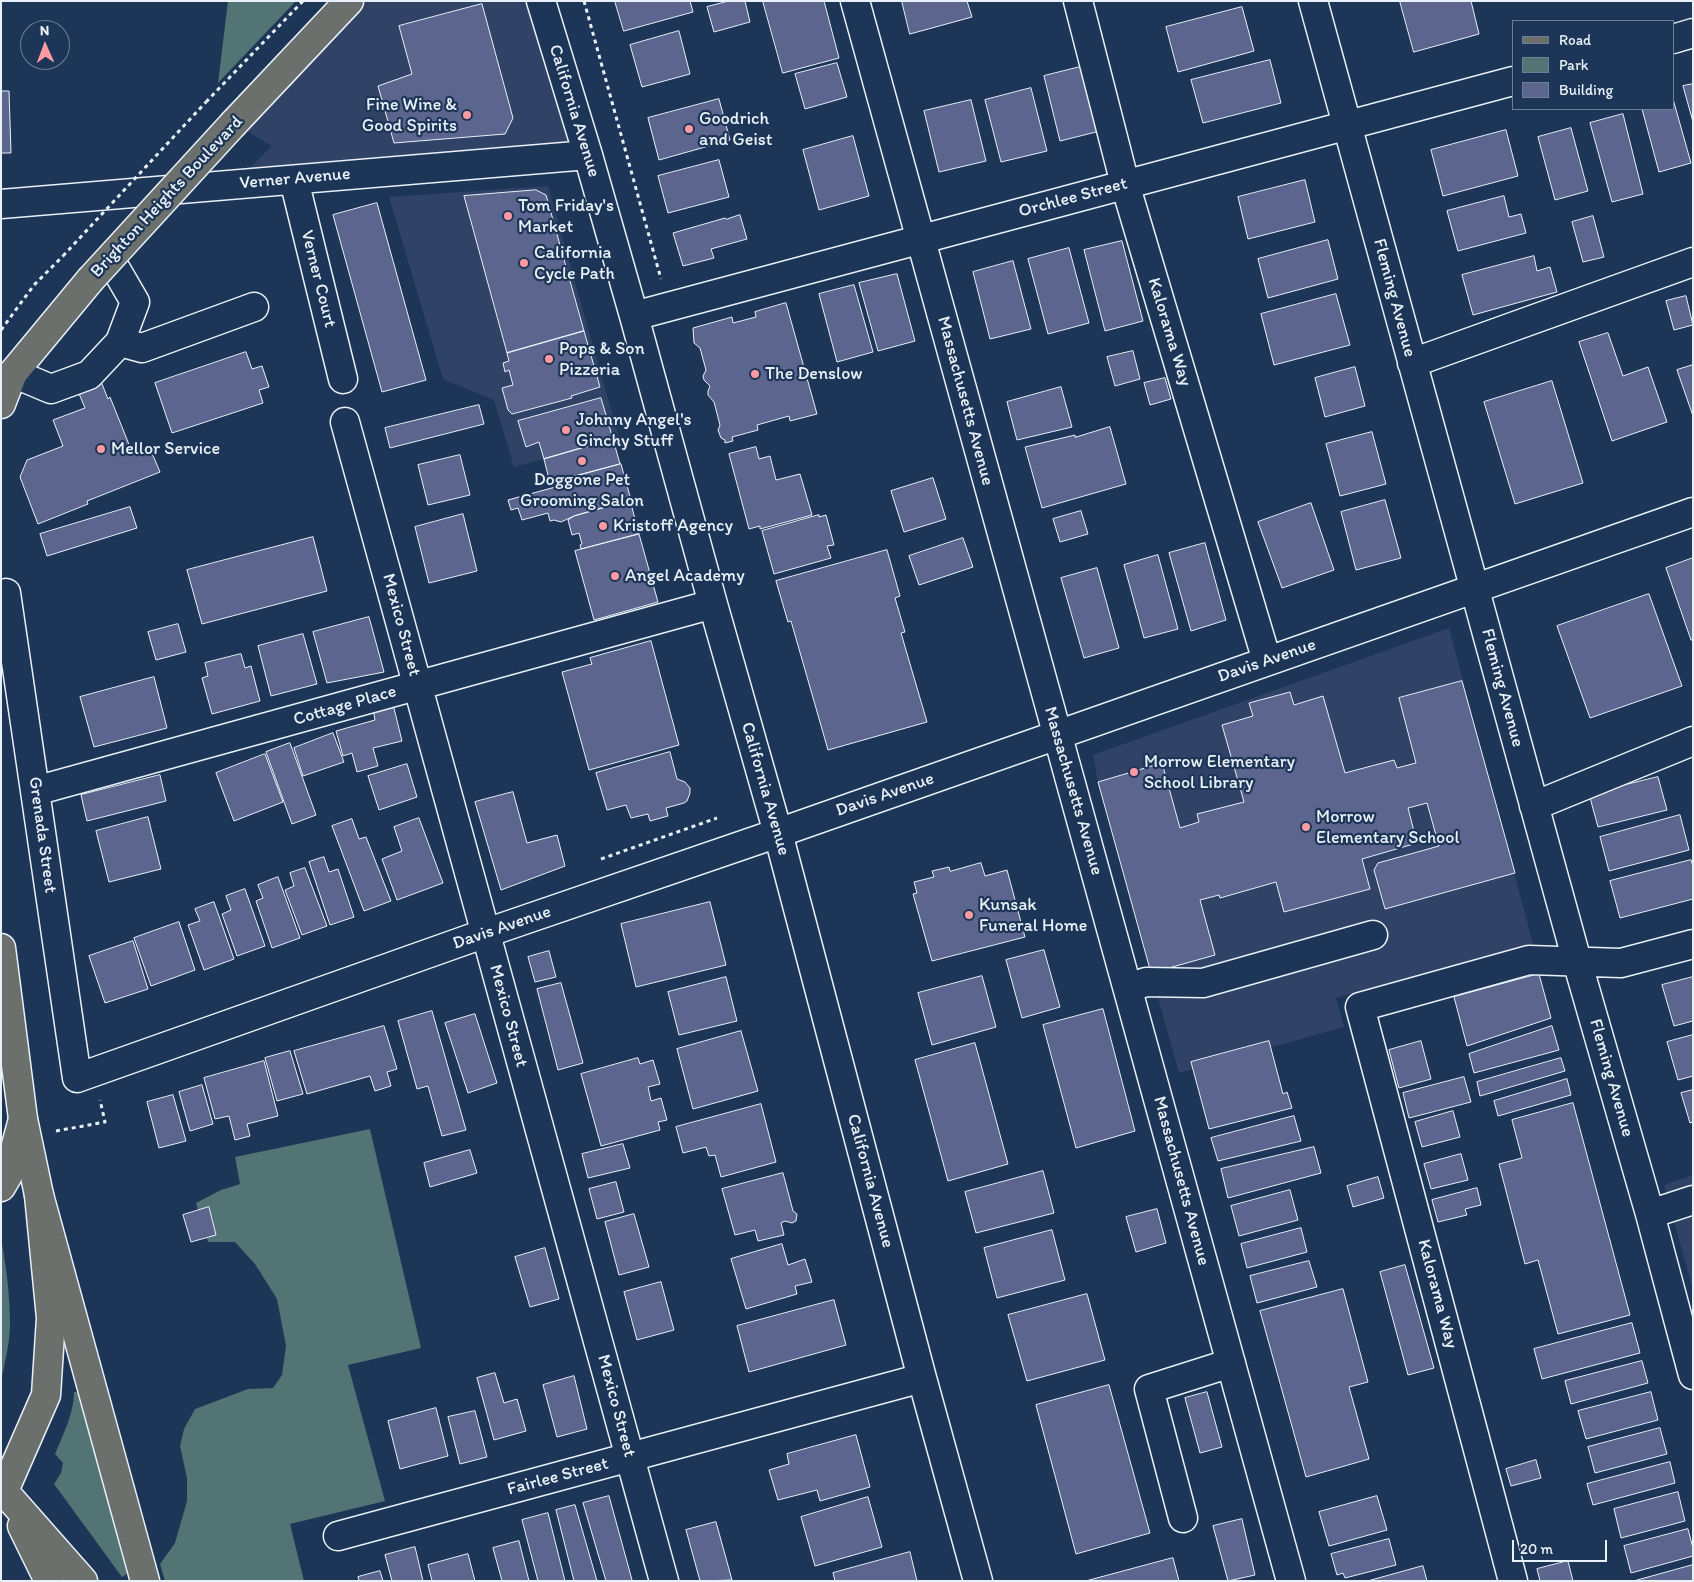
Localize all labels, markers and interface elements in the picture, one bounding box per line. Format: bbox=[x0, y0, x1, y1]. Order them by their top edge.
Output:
north arrow bbox=[20, 20, 70, 70]
legend bbox=[1512, 20, 1674, 110]
text: N bbox=[39, 22, 50, 39]
text: Road bbox=[1559, 31, 1591, 49]
street label: California Avenue bbox=[544, 42, 604, 180]
text: Park bbox=[1559, 56, 1589, 74]
text: Building bbox=[1559, 81, 1613, 99]
place label: Fine Wine & Good Spirits bbox=[362, 94, 457, 136]
place label: Goodrich and Geist bbox=[699, 108, 773, 150]
marker: Fine Wine & Good Spirits bbox=[461, 109, 473, 121]
street label: Brighton Heights Boulevard bbox=[86, 111, 248, 283]
marker: Goodrich and Geist bbox=[683, 123, 695, 135]
street label: Verner Avenue bbox=[239, 163, 351, 195]
street label: Orchlee Street bbox=[1016, 173, 1130, 223]
place label: Tom Friday's Market bbox=[518, 195, 614, 238]
marker: Tom Friday's Market bbox=[502, 210, 514, 222]
street label: Verner Court bbox=[295, 228, 341, 330]
street label: Fleming Avenue bbox=[1368, 236, 1420, 360]
place label: California Cycle Path bbox=[534, 242, 615, 284]
marker: California Cycle Path bbox=[518, 257, 530, 269]
street label: Kalorama Way bbox=[1142, 275, 1196, 389]
street label: Massachusetts Avenue bbox=[932, 314, 998, 488]
place label: Pops & Son Pizzeria bbox=[559, 338, 645, 380]
marker: Pops & Son Pizzeria bbox=[543, 353, 555, 365]
place label: The Denslow bbox=[765, 363, 863, 385]
marker: The Denslow bbox=[749, 368, 761, 380]
place label: Johnny Angel's Ginchy Stuff bbox=[576, 409, 692, 452]
marker: Johnny Angel's Ginchy Stuff bbox=[560, 424, 572, 436]
place label: Mellor Service bbox=[111, 438, 220, 460]
marker: Mellor Service bbox=[95, 443, 107, 455]
marker: Doggone Pet Grooming Salon bbox=[576, 455, 588, 467]
place label: Doggone Pet Grooming Salon bbox=[520, 469, 644, 512]
place label: Kristoff Agency bbox=[613, 515, 733, 537]
marker: Kristoff Agency bbox=[597, 520, 609, 532]
place label: Angel Academy bbox=[625, 565, 745, 587]
marker: Angel Academy bbox=[609, 570, 621, 582]
street label: Mexico Street bbox=[377, 571, 425, 679]
street label: Fleming Avenue bbox=[1476, 626, 1528, 750]
street label: Davis Avenue bbox=[1215, 634, 1319, 688]
street label: Cottage Place bbox=[291, 681, 399, 731]
street label: Massachusetts Avenue bbox=[1039, 704, 1107, 878]
street label: California Avenue bbox=[736, 720, 794, 858]
place label: Morrow Elementary School Library bbox=[1144, 751, 1295, 794]
marker: Morrow Elementary School Library bbox=[1128, 766, 1140, 778]
street label: Davis Avenue bbox=[833, 768, 937, 822]
street label: Grenada Street bbox=[23, 775, 61, 895]
place label: Morrow Elementary School bbox=[1316, 806, 1460, 849]
marker: Morrow Elementary School bbox=[1300, 821, 1312, 833]
place label: Kunsak Funeral Home bbox=[979, 894, 1087, 936]
street label: Davis Avenue bbox=[450, 901, 554, 955]
marker: Kunsak Funeral Home bbox=[963, 909, 975, 921]
street label: Mexico Street bbox=[484, 962, 532, 1070]
street label: Fleming Avenue bbox=[1584, 1016, 1638, 1140]
street label: Massachusetts Avenue bbox=[1148, 1094, 1214, 1268]
street label: California Avenue bbox=[842, 1112, 898, 1250]
street label: Kalorama Way bbox=[1412, 1237, 1462, 1351]
street label: Mexico Street bbox=[592, 1352, 640, 1460]
street label: Fairlee Street bbox=[505, 1453, 611, 1501]
scale bar bbox=[1514, 1530, 1609, 1562]
text: 20 m bbox=[1520, 1540, 1553, 1558]

